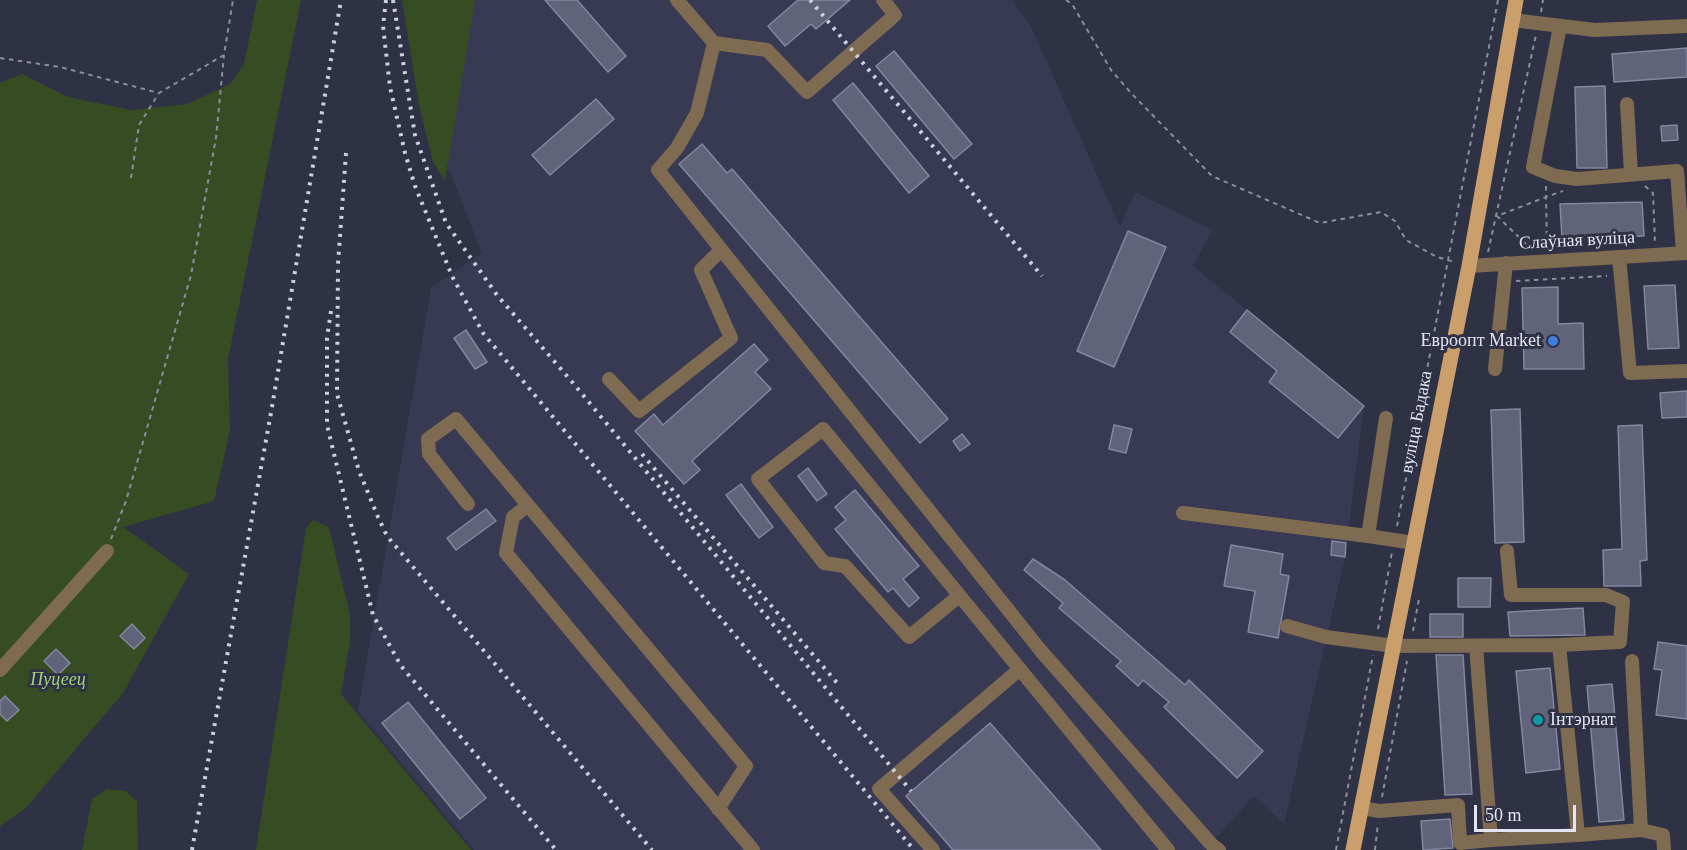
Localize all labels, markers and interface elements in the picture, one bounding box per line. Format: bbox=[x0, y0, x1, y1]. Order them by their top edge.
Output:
street label: Слаўная вуліца bbox=[1518, 227, 1636, 255]
place label: Евроопт Market bbox=[1421, 330, 1541, 352]
marker: Евроопт Market bbox=[1546, 334, 1560, 348]
street label: вуліца Бадака bbox=[1396, 369, 1438, 475]
park label: Пуцеец bbox=[30, 669, 86, 691]
place label: Інтэрнат bbox=[1550, 709, 1616, 731]
marker: Інтэрнат bbox=[1531, 713, 1545, 727]
scale bar bbox=[1477, 793, 1579, 831]
text: 50 m bbox=[1485, 805, 1522, 825]

